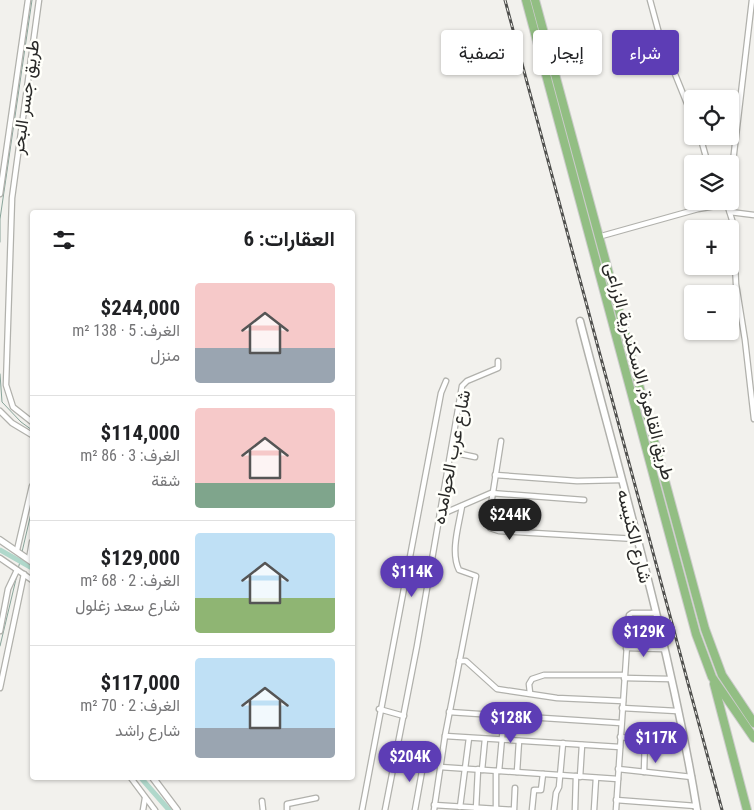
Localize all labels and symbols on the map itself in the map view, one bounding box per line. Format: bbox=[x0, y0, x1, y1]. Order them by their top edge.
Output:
street label: طريق جسر البحر bbox=[6, 38, 44, 157]
street label: طريق القاهرة, الاسكندرية الزراعى bbox=[600, 260, 679, 482]
street label: شارع عرب الحوامده bbox=[428, 388, 476, 526]
street label: شارع الكنيسه bbox=[611, 487, 657, 586]
pin: $244K bbox=[475, 498, 545, 541]
pin: $114K bbox=[377, 556, 447, 598]
pin: $129K bbox=[609, 616, 679, 658]
pin: $128K bbox=[476, 702, 546, 744]
pin: $117K bbox=[621, 722, 691, 764]
pin: $204K bbox=[375, 740, 445, 783]

